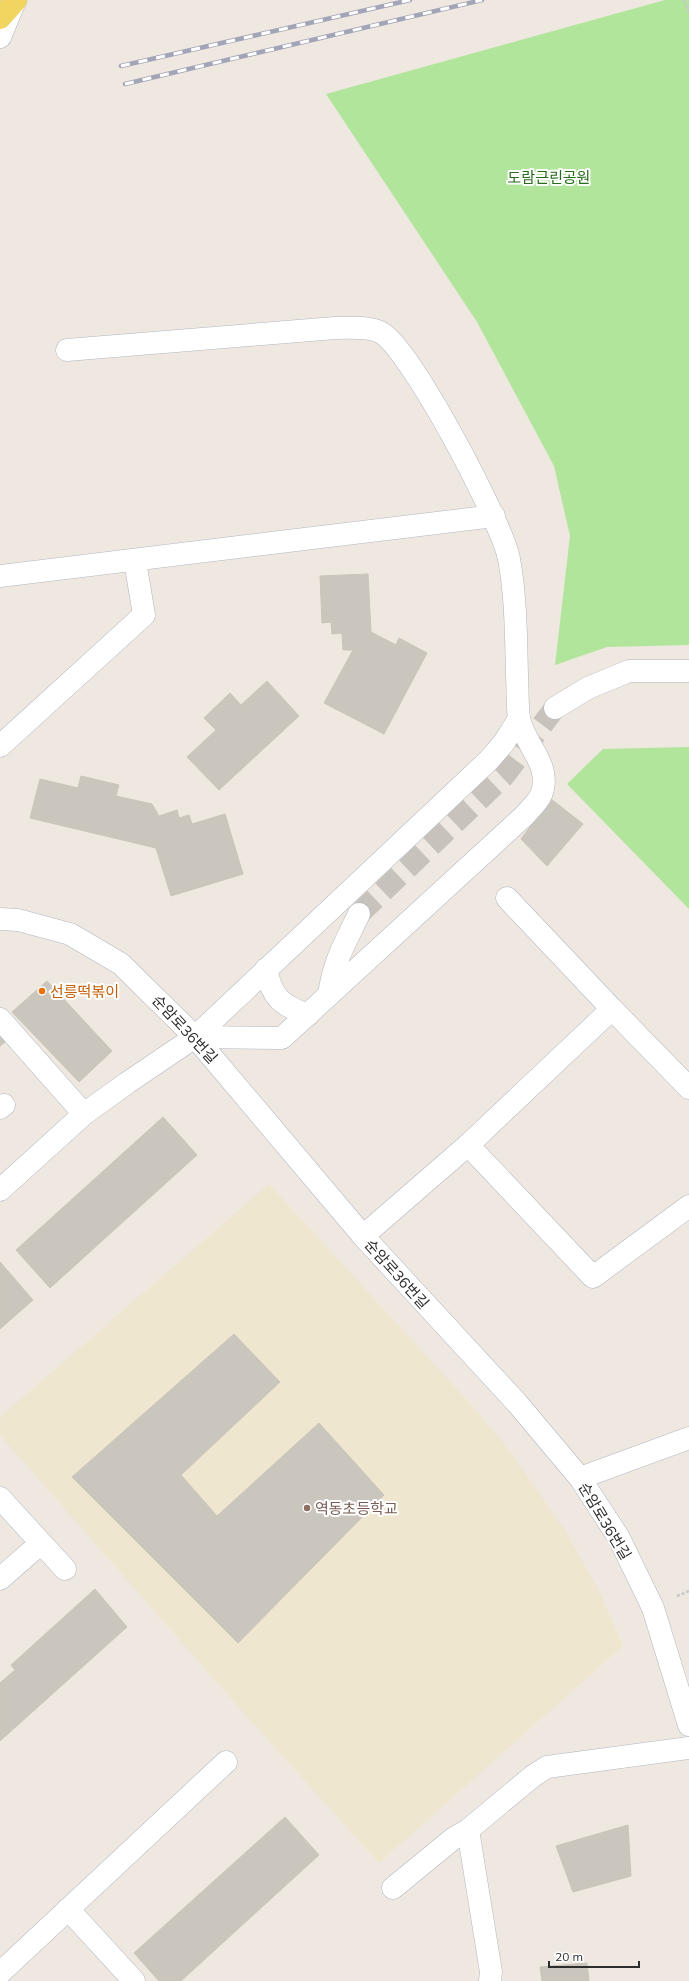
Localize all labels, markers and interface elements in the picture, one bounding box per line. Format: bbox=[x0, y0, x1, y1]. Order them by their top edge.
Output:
park label: 도람근린공원 bbox=[508, 168, 590, 187]
place label: 선릉떡볶이 bbox=[50, 982, 119, 1001]
marker: 선릉떡볶이 bbox=[37, 986, 47, 996]
street label: 순암로36번길 bbox=[148, 991, 222, 1067]
street label: 순암로36번길 bbox=[361, 1235, 433, 1313]
street label: 순암로36번길 bbox=[574, 1479, 636, 1563]
place label: 역동초등학교 bbox=[315, 1499, 398, 1518]
marker: 역동초등학교 bbox=[302, 1503, 312, 1513]
scale bar bbox=[549, 1943, 639, 1969]
text: 20 m bbox=[555, 1949, 583, 1964]

